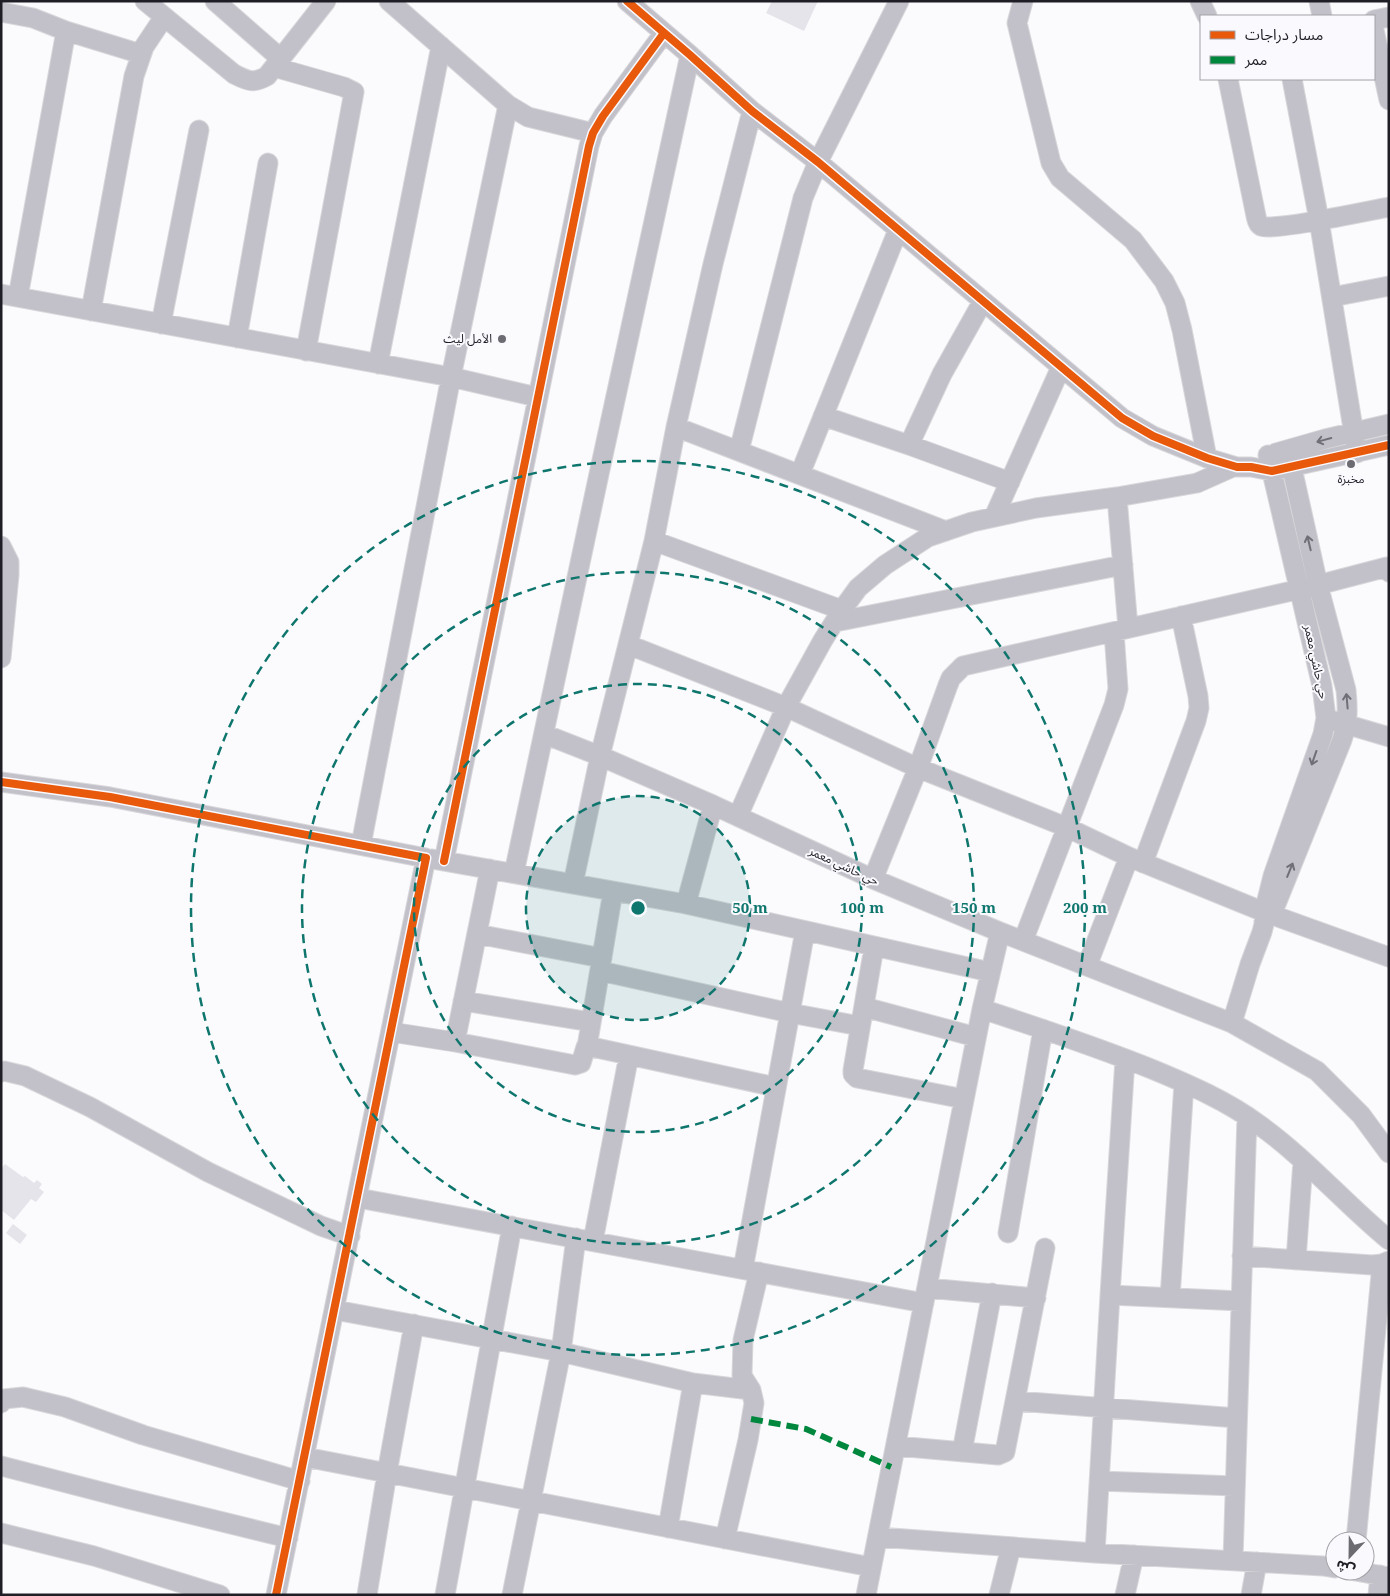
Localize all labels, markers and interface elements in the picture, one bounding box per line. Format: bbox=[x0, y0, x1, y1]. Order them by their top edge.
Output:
legend bbox=[1200, 15, 1375, 80]
text: مسار دراجات bbox=[1245, 24, 1323, 44]
text: ممر bbox=[1244, 49, 1268, 69]
place label: الأمل ليث bbox=[443, 330, 492, 347]
marker: الأمل ليث bbox=[496, 333, 508, 345]
one-way arrow bbox=[1317, 435, 1333, 445]
marker: مخبزة bbox=[1345, 458, 1357, 470]
place label: مخبزة bbox=[1337, 470, 1365, 487]
one-way arrow bbox=[1304, 535, 1313, 551]
street label: حي حاشي معمر bbox=[1298, 622, 1333, 701]
one-way arrow bbox=[1342, 693, 1352, 709]
one-way arrow bbox=[1309, 750, 1319, 766]
street label: حي حاشي معمر bbox=[805, 842, 882, 891]
one-way arrow bbox=[1286, 863, 1295, 878]
text: 50 m bbox=[732, 897, 768, 917]
text: 100 m bbox=[840, 897, 884, 917]
text: 150 m bbox=[952, 897, 996, 917]
text: 200 m bbox=[1063, 897, 1107, 917]
centre of rings bbox=[629, 899, 647, 917]
north arrow bbox=[1325, 1531, 1375, 1581]
text: ش bbox=[1332, 1556, 1357, 1581]

